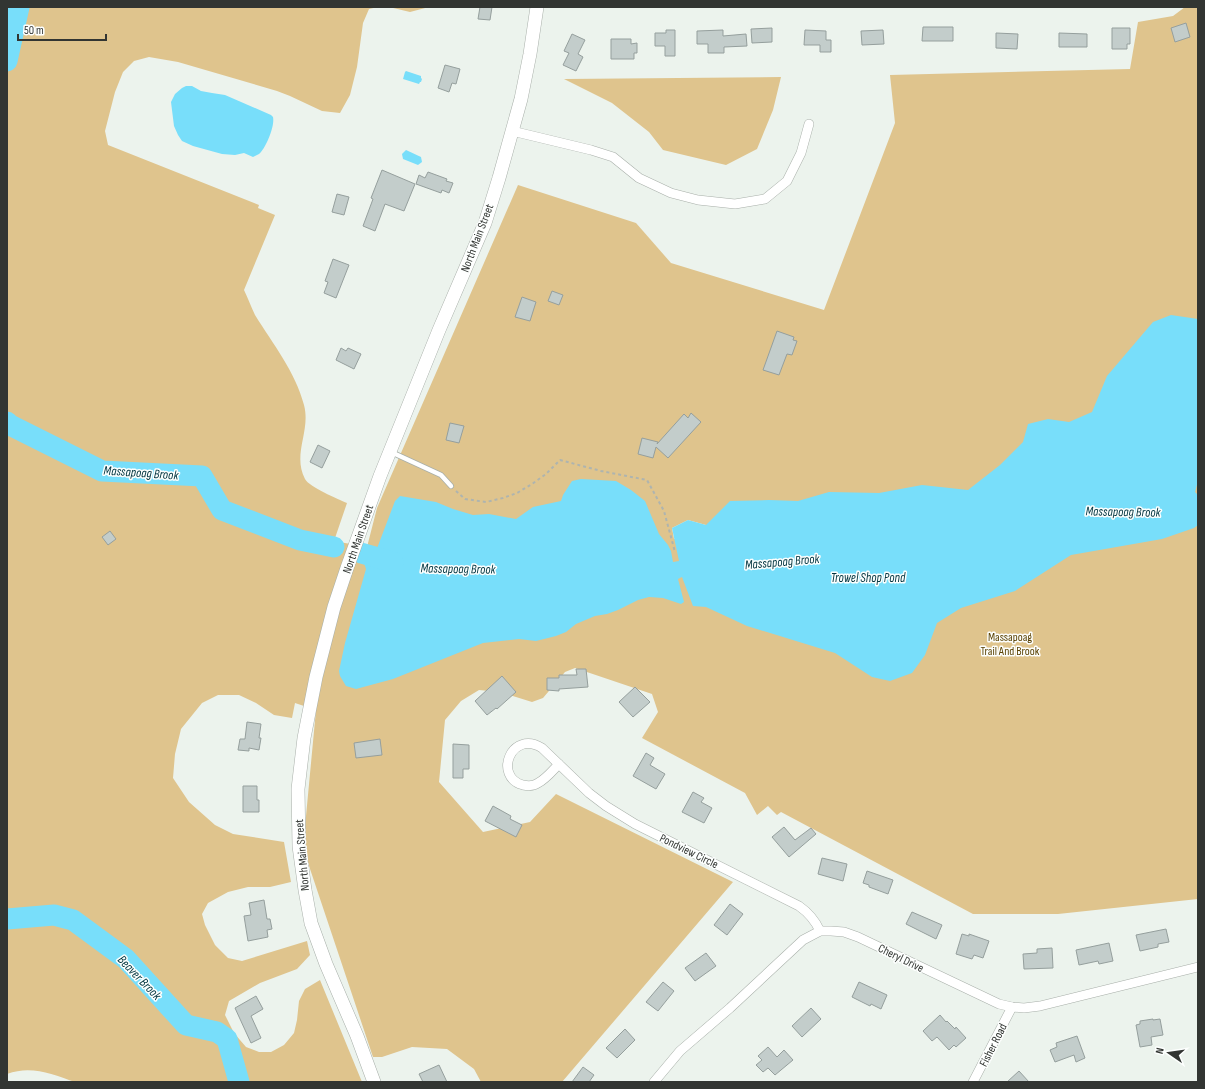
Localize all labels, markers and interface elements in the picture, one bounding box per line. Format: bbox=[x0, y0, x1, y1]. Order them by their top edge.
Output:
scale bar bbox=[18, 16, 106, 42]
text: 50 m bbox=[24, 23, 44, 38]
street label: North Main Street bbox=[458, 202, 497, 274]
water label: Massapoag Brook bbox=[103, 462, 180, 484]
street label: North Main Street bbox=[340, 502, 377, 576]
water label: Massapoag Brook bbox=[1085, 503, 1162, 521]
water label: Massapoag Brook bbox=[744, 551, 821, 573]
water label: Massapoag Brook bbox=[420, 560, 497, 578]
water label: Trowel Shop Pond bbox=[831, 570, 906, 586]
park label: Massapoag Trail And Brook bbox=[981, 630, 1040, 659]
street label: North Main Street bbox=[292, 818, 313, 891]
street label: Pondview Circle bbox=[657, 831, 721, 872]
street label: Cheryl Drive bbox=[875, 941, 926, 976]
water label: Beaver Brook bbox=[114, 952, 165, 1004]
street label: Fisher Road bbox=[976, 1021, 1011, 1069]
north arrow bbox=[1149, 1033, 1189, 1073]
text: N bbox=[1153, 1046, 1167, 1055]

